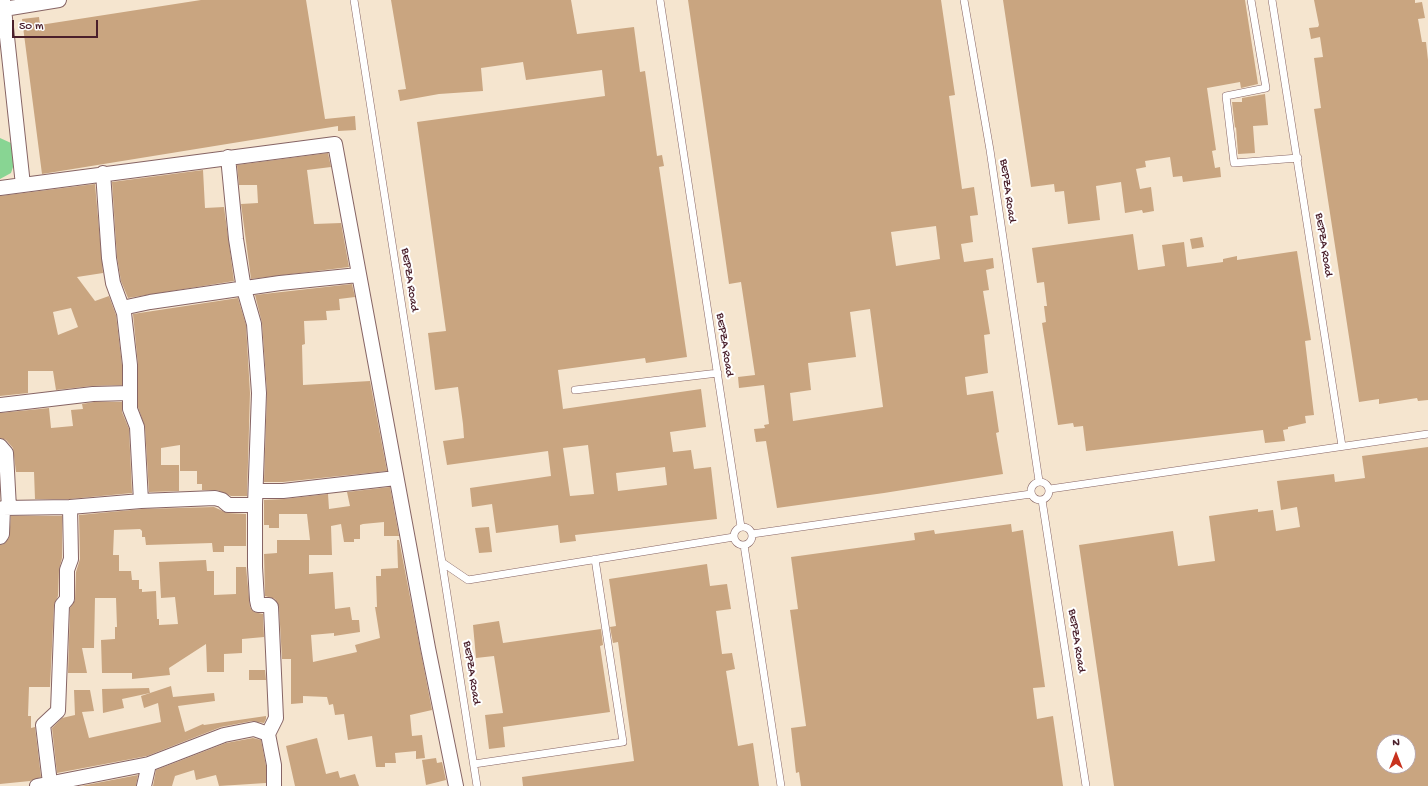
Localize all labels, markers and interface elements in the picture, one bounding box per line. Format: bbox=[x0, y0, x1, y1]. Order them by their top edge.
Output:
scale bar bbox=[14, 12, 100, 38]
text: 50 m bbox=[19, 20, 44, 34]
street label: BEPZA Road bbox=[995, 158, 1019, 224]
street label: BEPZA Road bbox=[1311, 212, 1335, 278]
street label: BEPZA Road bbox=[397, 247, 421, 313]
street label: BEPZA Road bbox=[712, 312, 736, 378]
street label: BEPZA Road bbox=[1064, 608, 1088, 674]
street label: BEPZA Road bbox=[459, 640, 483, 706]
north arrow bbox=[1376, 734, 1416, 774]
text: N bbox=[1392, 737, 1400, 749]

